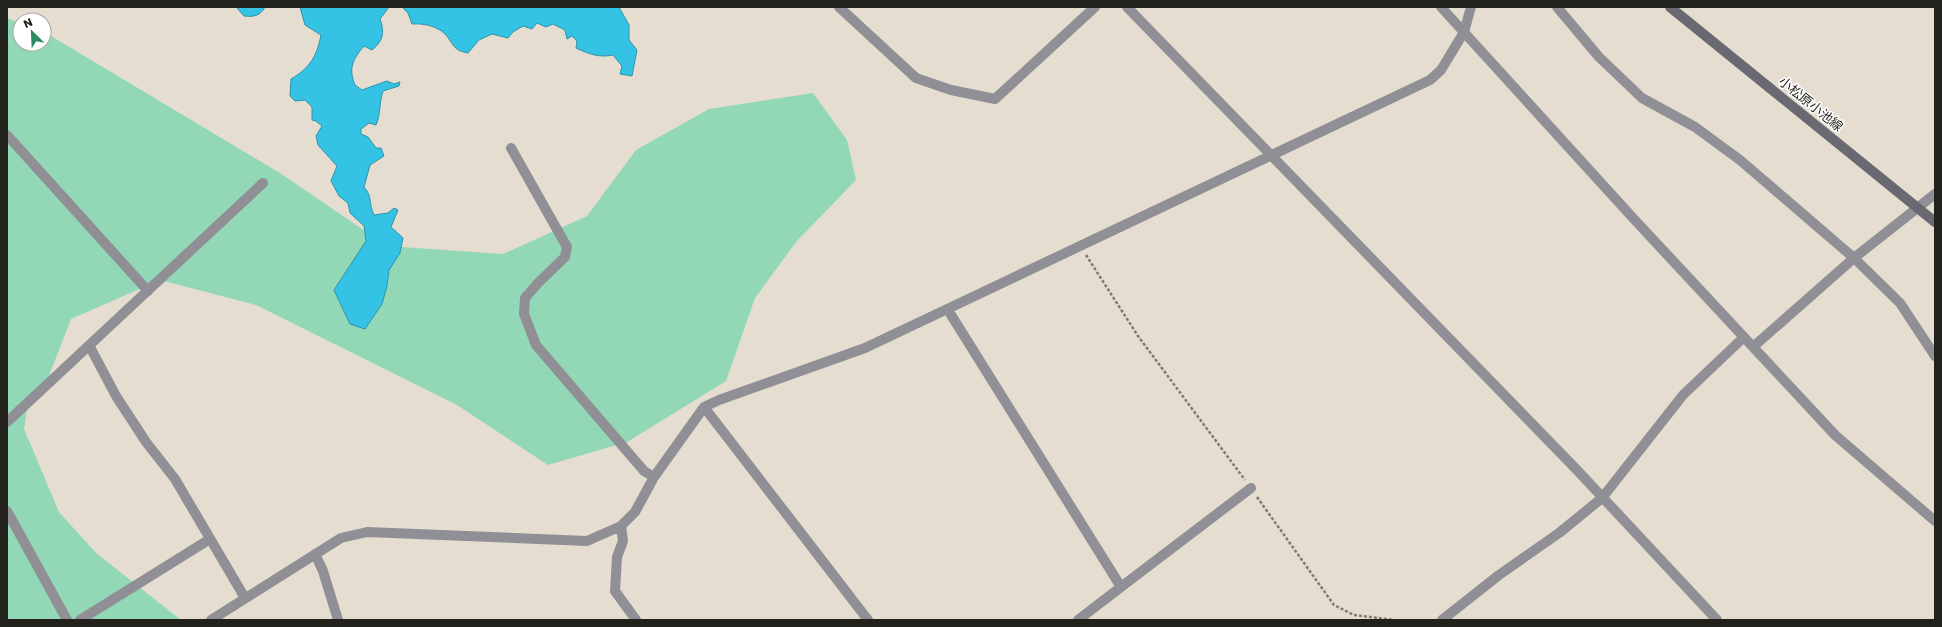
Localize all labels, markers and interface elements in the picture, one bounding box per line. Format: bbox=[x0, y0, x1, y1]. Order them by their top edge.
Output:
north arrow bbox=[12, 12, 52, 52]
text: N bbox=[21, 14, 35, 32]
street label: 小松原小池線 bbox=[1775, 72, 1847, 136]

